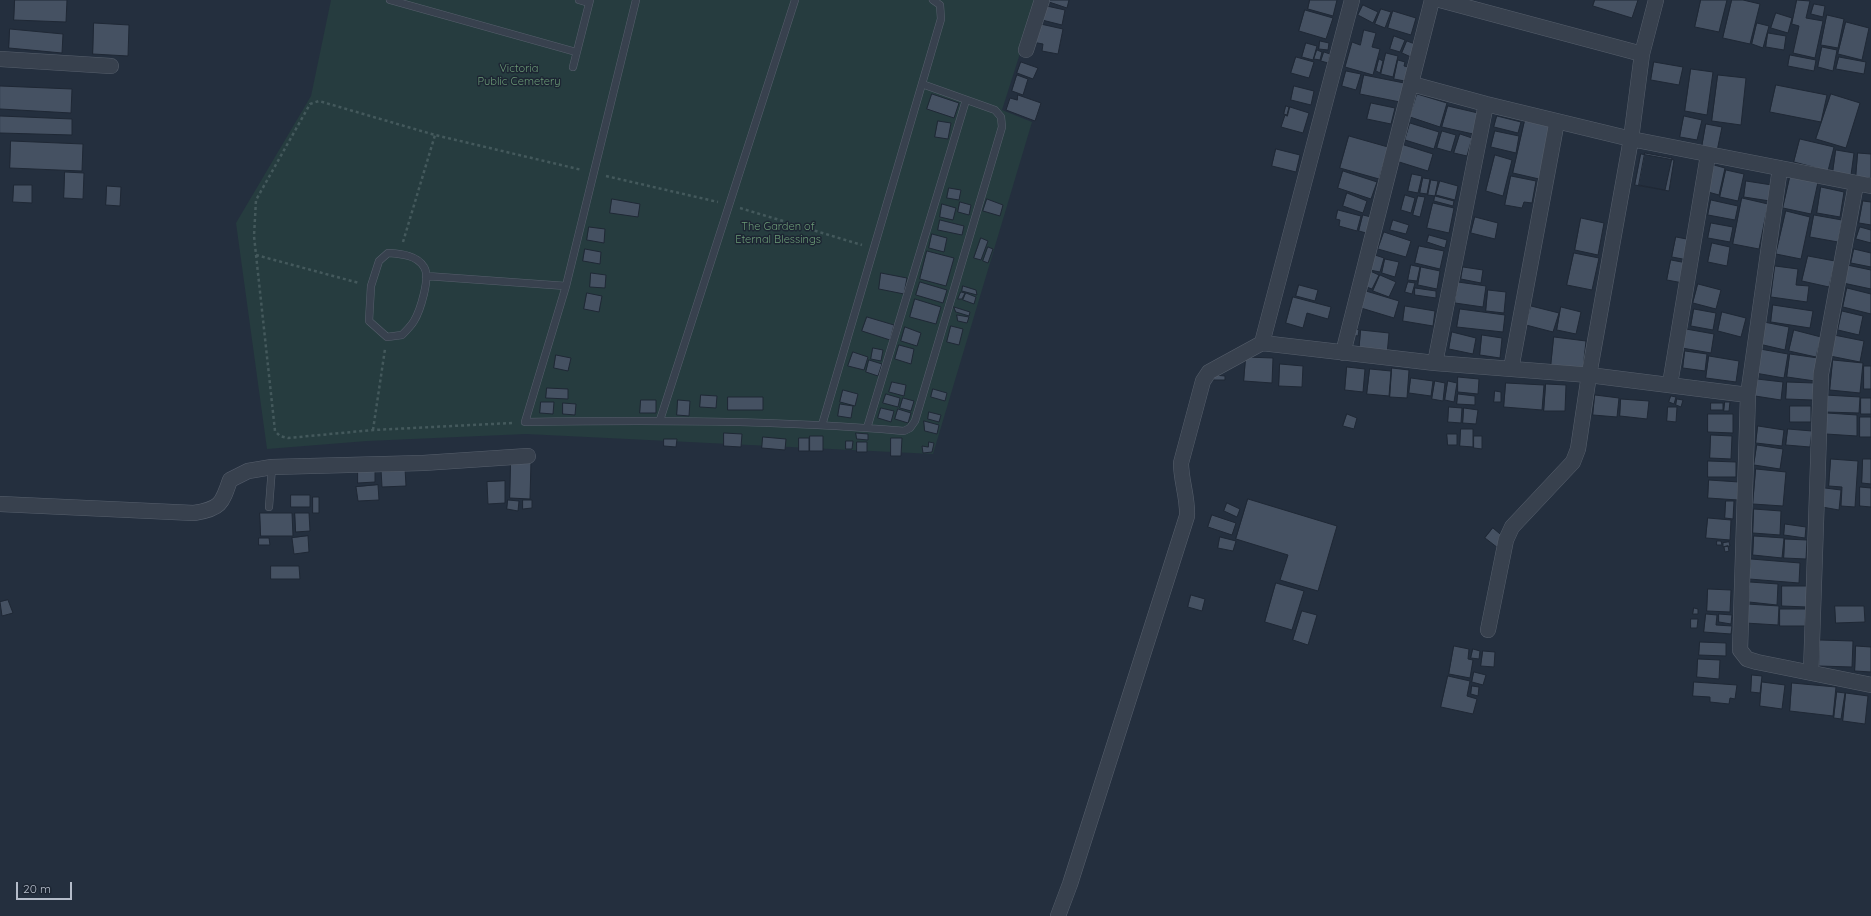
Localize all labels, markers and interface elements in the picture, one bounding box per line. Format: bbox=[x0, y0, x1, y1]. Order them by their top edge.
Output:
park label: Victoria Public Cemetery bbox=[477, 62, 561, 88]
park label: The Garden of Eternal Blessings bbox=[735, 220, 821, 246]
scale bar bbox=[18, 874, 74, 900]
text: 20 m bbox=[23, 881, 51, 896]

